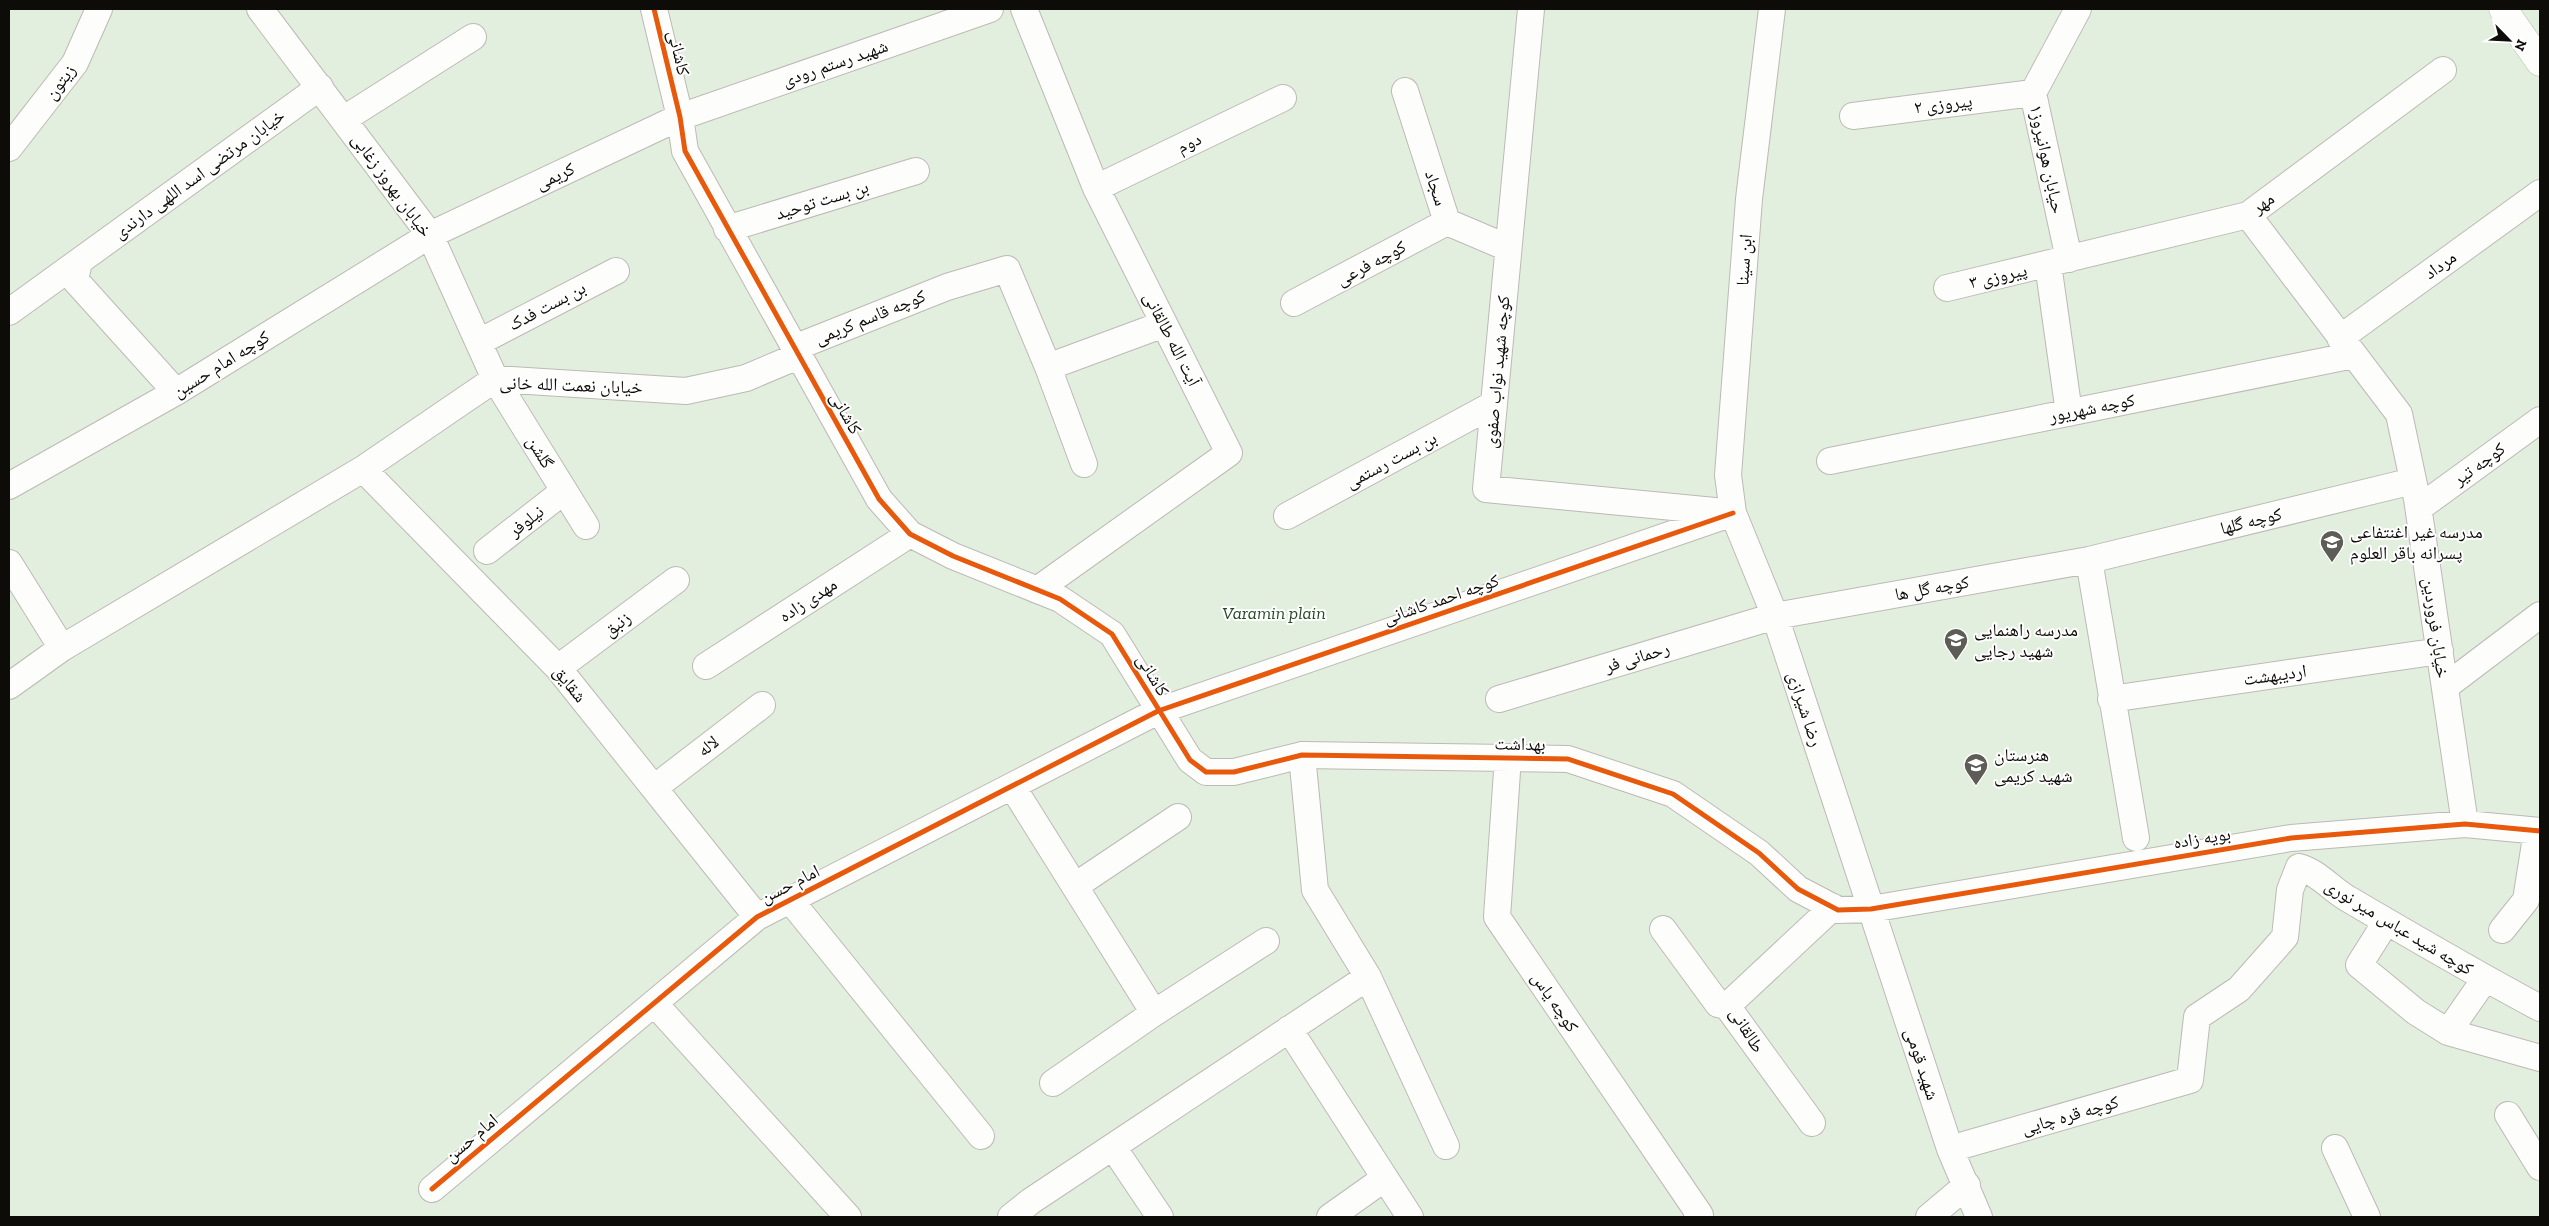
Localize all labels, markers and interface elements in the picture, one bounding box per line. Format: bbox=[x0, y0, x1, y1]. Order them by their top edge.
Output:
north arrow bbox=[2484, 15, 2534, 65]
street label: کاشانی bbox=[663, 28, 695, 78]
street label: شهید رستم رودی bbox=[779, 35, 891, 92]
text: N bbox=[2510, 37, 2530, 54]
street label: زیتون bbox=[40, 60, 80, 104]
street label: پیروزی ۲ bbox=[1913, 90, 1973, 119]
street label: حیابان هوانیروز۱ bbox=[2025, 103, 2069, 215]
street label: خیابان مرتضی اسد اللهی دارندی bbox=[109, 104, 289, 244]
street label: دوم bbox=[1173, 128, 1205, 159]
street label: خیابان بهروز زغابی bbox=[347, 129, 437, 241]
street label: کریمی bbox=[532, 157, 579, 195]
street label: سجاد bbox=[1420, 168, 1452, 208]
street label: بن بست توحید bbox=[773, 175, 871, 225]
street label: مهر bbox=[2247, 188, 2279, 219]
street label: ابن سینا bbox=[1731, 233, 1757, 287]
street label: کوچه فرعی bbox=[1332, 235, 1410, 291]
street label: مرداد bbox=[2420, 246, 2460, 284]
street label: پیروزی ۳ bbox=[1967, 259, 2029, 293]
street label: بن بست فدک bbox=[505, 276, 589, 336]
street label: کوچه قاسم کریمی bbox=[811, 285, 930, 350]
street label: آیت الله طالقانی bbox=[1139, 288, 1205, 390]
street label: کوچه شهید نواب صفوی bbox=[1479, 294, 1515, 450]
street label: کوچه امام حسین bbox=[169, 325, 274, 403]
street label: خیابان نعمت الله خانی bbox=[499, 372, 643, 398]
street label: کاشانی bbox=[825, 388, 867, 439]
street label: کوچه شهریور bbox=[2046, 389, 2137, 427]
street label: بن بست رستمی bbox=[1342, 427, 1440, 493]
street label: گلشن bbox=[522, 432, 559, 473]
street label: کوچه تیر bbox=[2448, 437, 2510, 491]
street label: نیلوفر bbox=[503, 500, 548, 542]
street label: کوچه گلها bbox=[2218, 503, 2285, 539]
place label: مدرسه غیر اغنتفاعی پسرانه باقر العلوم bbox=[2350, 521, 2483, 565]
school or university icon: مدرسه غیر اغنتفاعی پسرانه باقر العلوم bbox=[2319, 529, 2345, 563]
street label: کوچه احمد کاشانی bbox=[1380, 569, 1502, 629]
street label: کوچه گل ها bbox=[1893, 571, 1972, 605]
street label: مهدی زاده bbox=[775, 573, 841, 627]
street label: خیابان فروردین bbox=[2418, 576, 2454, 680]
park label: Varamin plain bbox=[1222, 602, 1326, 624]
street label: زنبق bbox=[599, 607, 635, 641]
place label: مدرسه راهنمایی شهید رجایی bbox=[1974, 619, 2078, 662]
school or university icon: مدرسه راهنمایی شهید رجایی bbox=[1943, 627, 1969, 661]
street label: رحمانی فر bbox=[1601, 637, 1672, 678]
street label: کاشانی bbox=[1132, 650, 1174, 701]
street label: اردیبهشت bbox=[2242, 660, 2308, 690]
street label: شقایق bbox=[549, 661, 591, 707]
street label: رضا شیرازی bbox=[1783, 669, 1827, 749]
street label: لاله bbox=[693, 731, 723, 761]
street label: بهداشت bbox=[1494, 733, 1546, 755]
place label: هنرستان شهید کریمی bbox=[1994, 744, 2073, 787]
school or university icon: هنرستان شهید کریمی bbox=[1963, 752, 1989, 786]
street label: بویه زاده bbox=[2172, 823, 2232, 853]
street label: امام حسن bbox=[757, 860, 824, 909]
street label: کوچه شید عباس میر نوری bbox=[2321, 874, 2478, 980]
street label: کوچه یاس bbox=[1527, 967, 1584, 1037]
street label: طالقانی bbox=[1725, 1003, 1769, 1057]
street label: شهید قومی bbox=[1900, 1025, 1944, 1103]
street label: کوچه قره چایی bbox=[2019, 1090, 2122, 1139]
street label: امام حسن bbox=[439, 1109, 503, 1168]

